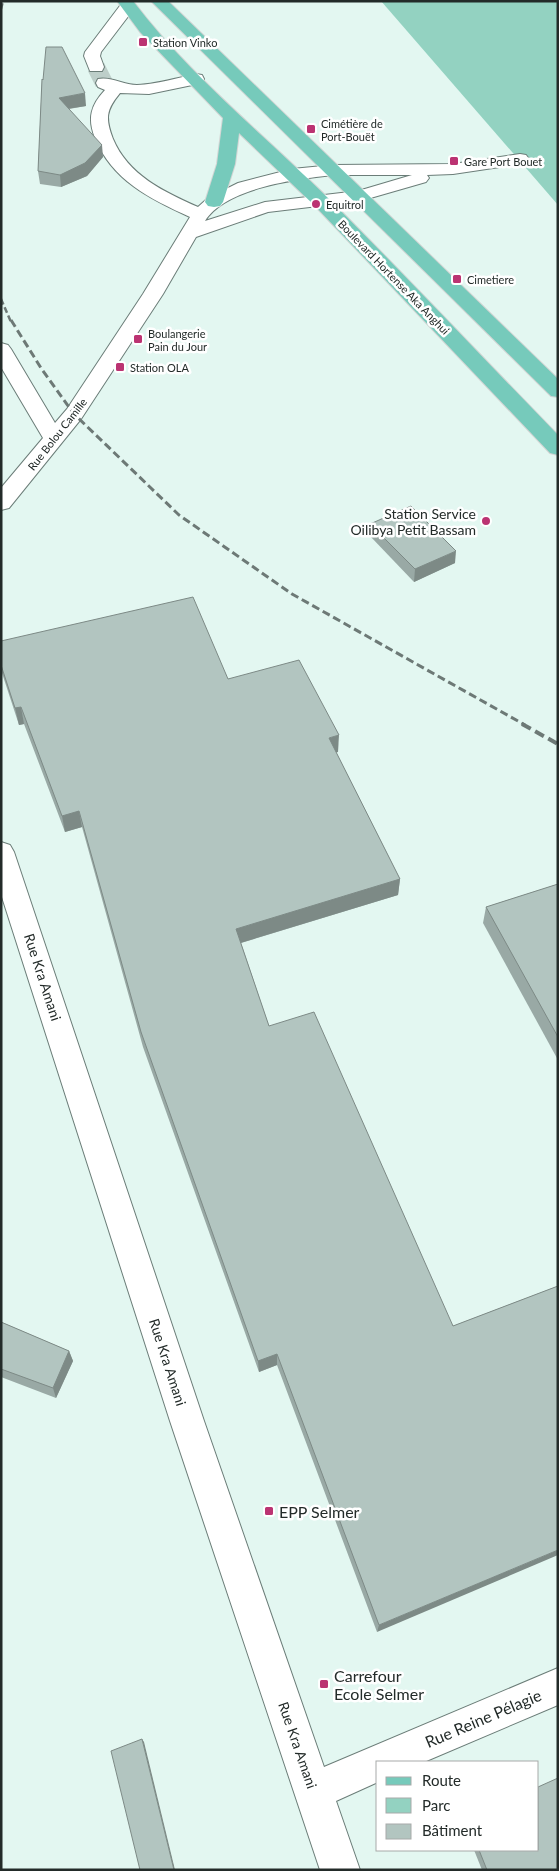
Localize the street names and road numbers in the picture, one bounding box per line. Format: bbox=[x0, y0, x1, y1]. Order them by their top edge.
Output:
street label: Boulevard Hortense Aka Anghui bbox=[336, 217, 452, 337]
street label: Rue Bolou Camille bbox=[25, 395, 89, 473]
street label: Rue Kra Amani bbox=[21, 931, 65, 1023]
street label: Rue Kra Amani bbox=[146, 1316, 190, 1408]
street label: Rue Reine Pélagie bbox=[422, 1685, 544, 1751]
street label: Rue Kra Amani bbox=[275, 1699, 321, 1791]

